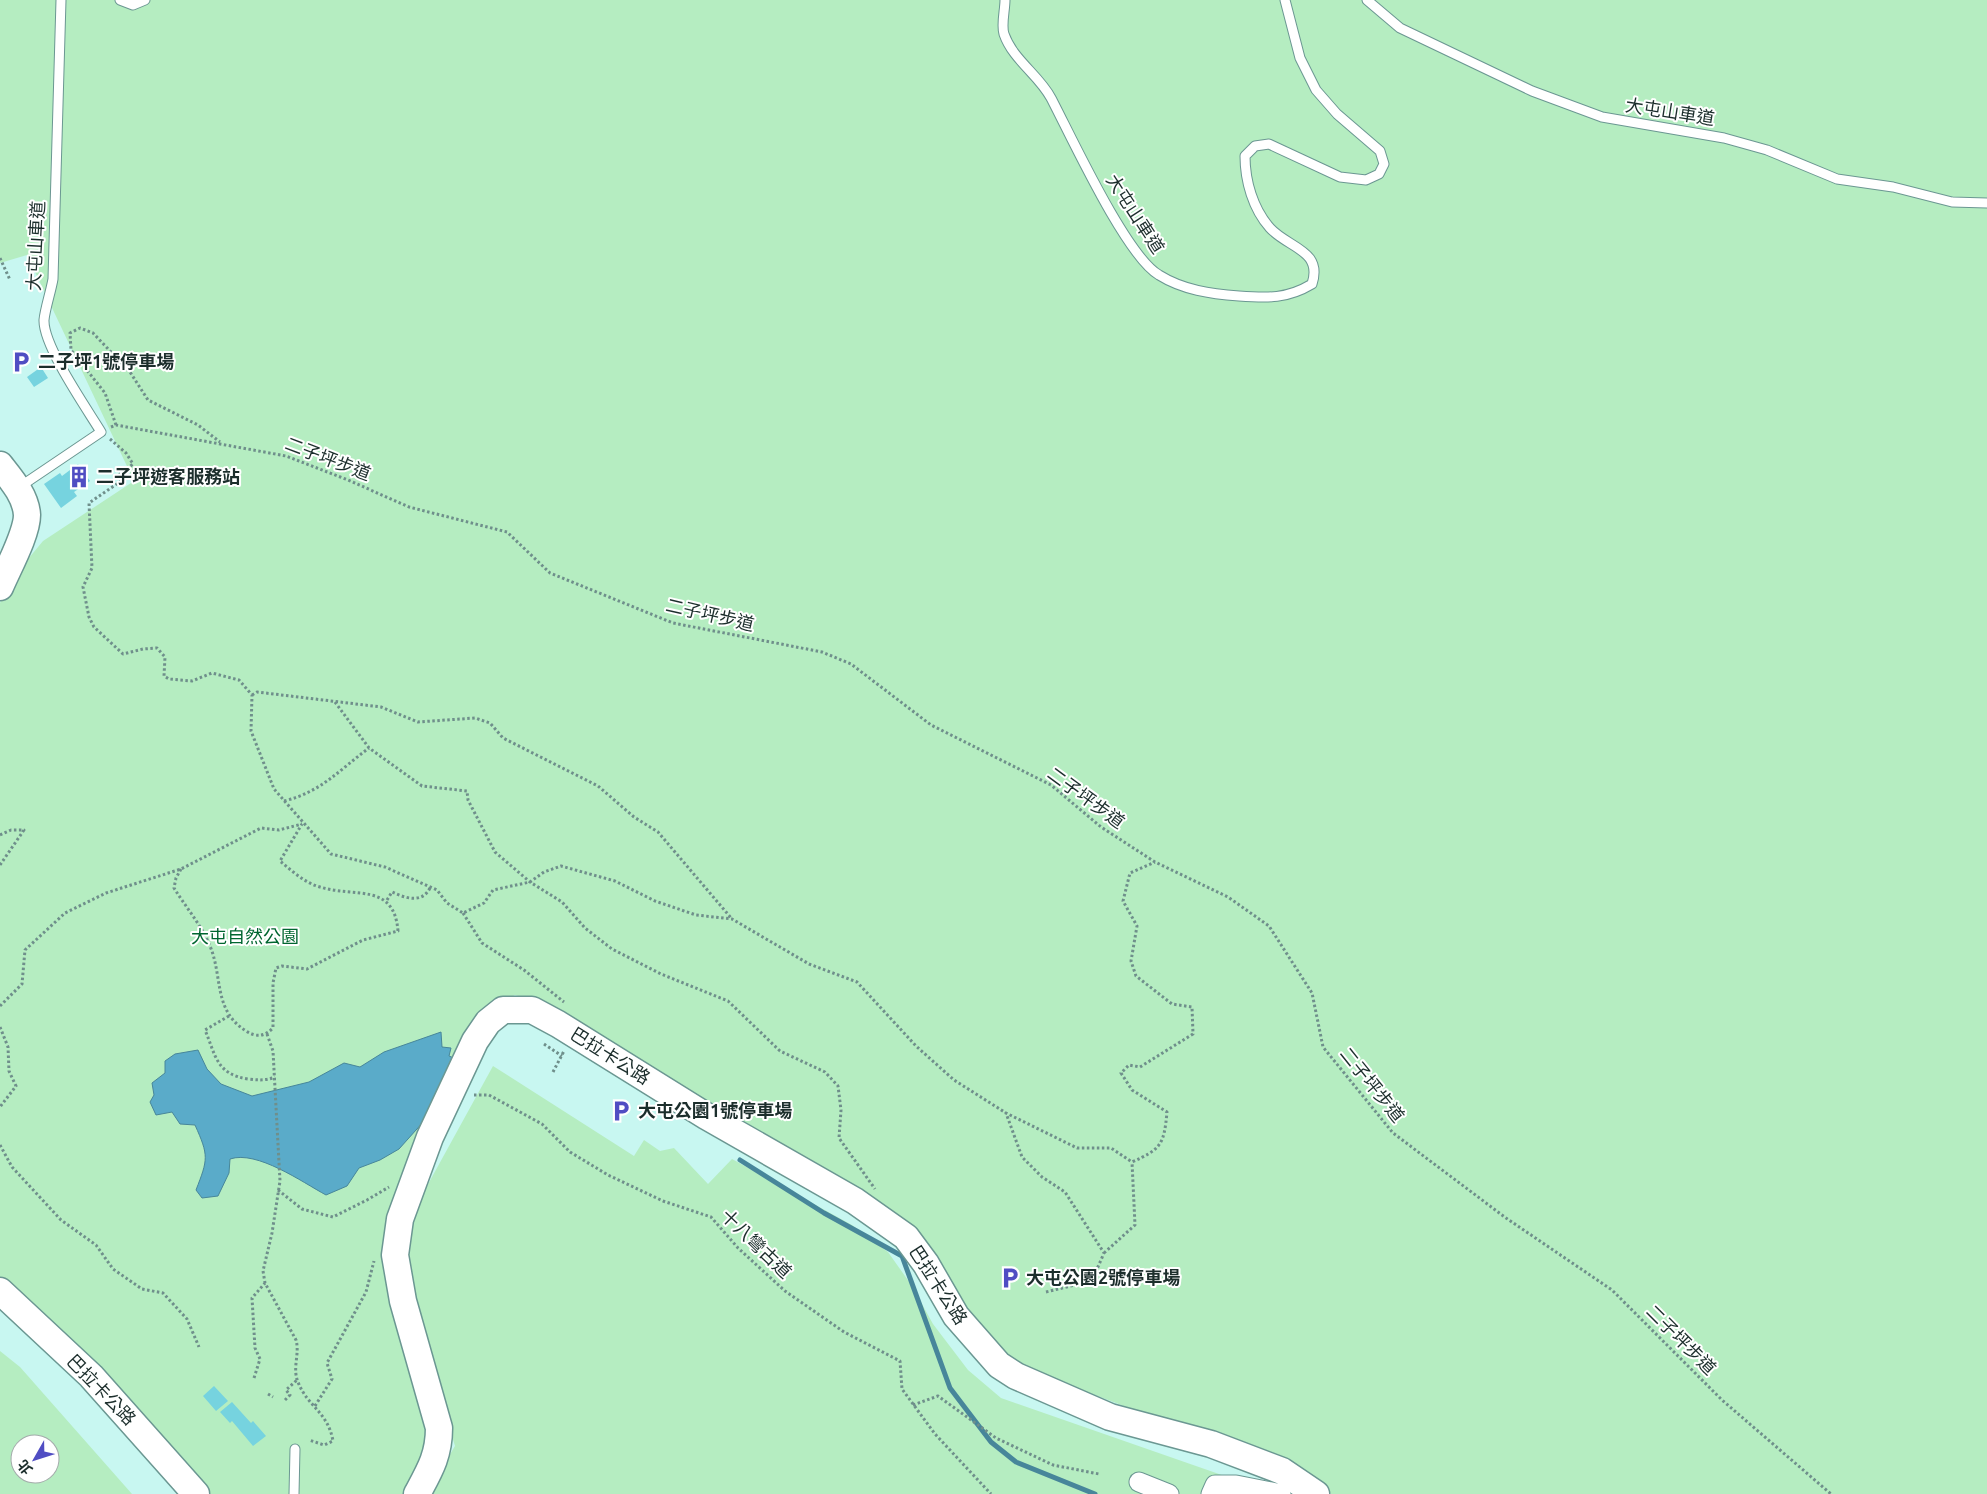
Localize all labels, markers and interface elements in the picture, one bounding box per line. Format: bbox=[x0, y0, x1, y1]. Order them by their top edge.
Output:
street label: 大屯山車道 bbox=[1624, 94, 1716, 128]
street label: 大屯山車道 bbox=[1103, 170, 1169, 257]
street label: 大屯山車道 bbox=[23, 200, 47, 291]
parking icon: 二子坪1號停車場 bbox=[8, 349, 34, 375]
place label: 二子坪1號停車場 bbox=[38, 351, 174, 371]
street label: 二子坪步道 bbox=[283, 433, 374, 484]
building icon: 二子坪遊客服務站 bbox=[66, 464, 92, 490]
place label: 二子坪遊客服務站 bbox=[96, 466, 240, 486]
street label: 二子坪步道 bbox=[664, 594, 756, 634]
street label: 二子坪步道 bbox=[1044, 763, 1129, 832]
park label: 大屯自然公園 bbox=[191, 926, 299, 946]
street label: 巴拉卡公路 bbox=[567, 1023, 654, 1087]
street label: 二子坪步道 bbox=[1337, 1043, 1409, 1126]
parking icon: 大屯公園1號停車場 bbox=[608, 1098, 634, 1124]
place label: 大屯公園1號停車場 bbox=[638, 1100, 792, 1120]
street label: 十八彎古道 bbox=[717, 1205, 796, 1282]
street label: 巴拉卡公路 bbox=[906, 1241, 972, 1328]
parking icon: 大屯公園2號停車場 bbox=[997, 1265, 1023, 1291]
place label: 大屯公園2號停車場 bbox=[1026, 1267, 1180, 1287]
street label: 二子坪步道 bbox=[1643, 1300, 1721, 1378]
street label: 巴拉卡公路 bbox=[63, 1350, 140, 1429]
north arrow bbox=[10, 1434, 60, 1484]
text: 北 bbox=[14, 1457, 36, 1478]

